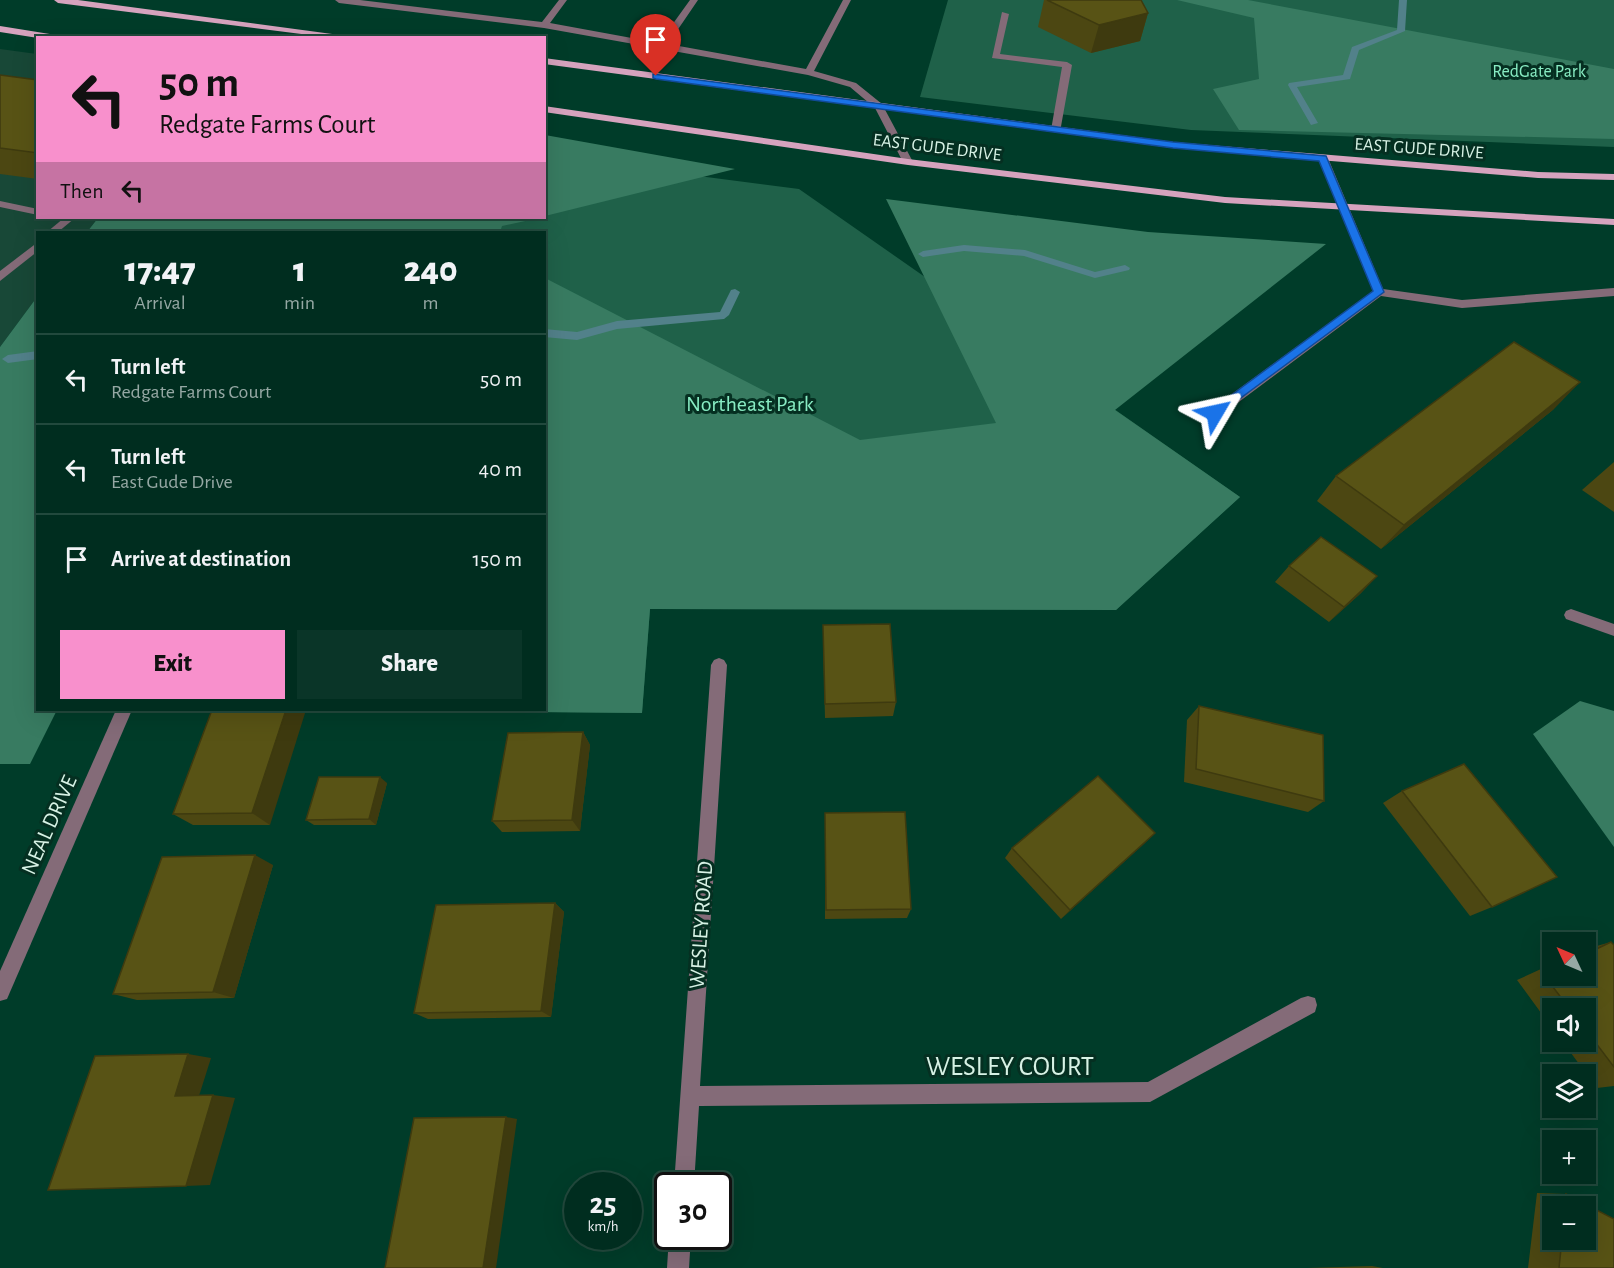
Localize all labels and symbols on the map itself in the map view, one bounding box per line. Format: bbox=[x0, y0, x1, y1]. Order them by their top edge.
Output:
pin bbox=[630, 14, 681, 76]
park label: RedGate Park bbox=[1492, 63, 1587, 81]
street label: EAST GUDE DRIVE bbox=[872, 131, 1003, 165]
street label: EAST GUDE DRIVE bbox=[1354, 136, 1484, 163]
position arrow bbox=[1183, 381, 1247, 445]
park label: Northeast Park bbox=[686, 393, 814, 415]
street label: NEAL DRIVE bbox=[17, 772, 81, 878]
street label: WESLEY ROAD bbox=[686, 860, 716, 990]
north arrow bbox=[1542, 932, 1596, 986]
street label: WESLEY COURT bbox=[926, 1053, 1094, 1080]
speed limit sign: 30 bbox=[654, 1172, 732, 1250]

